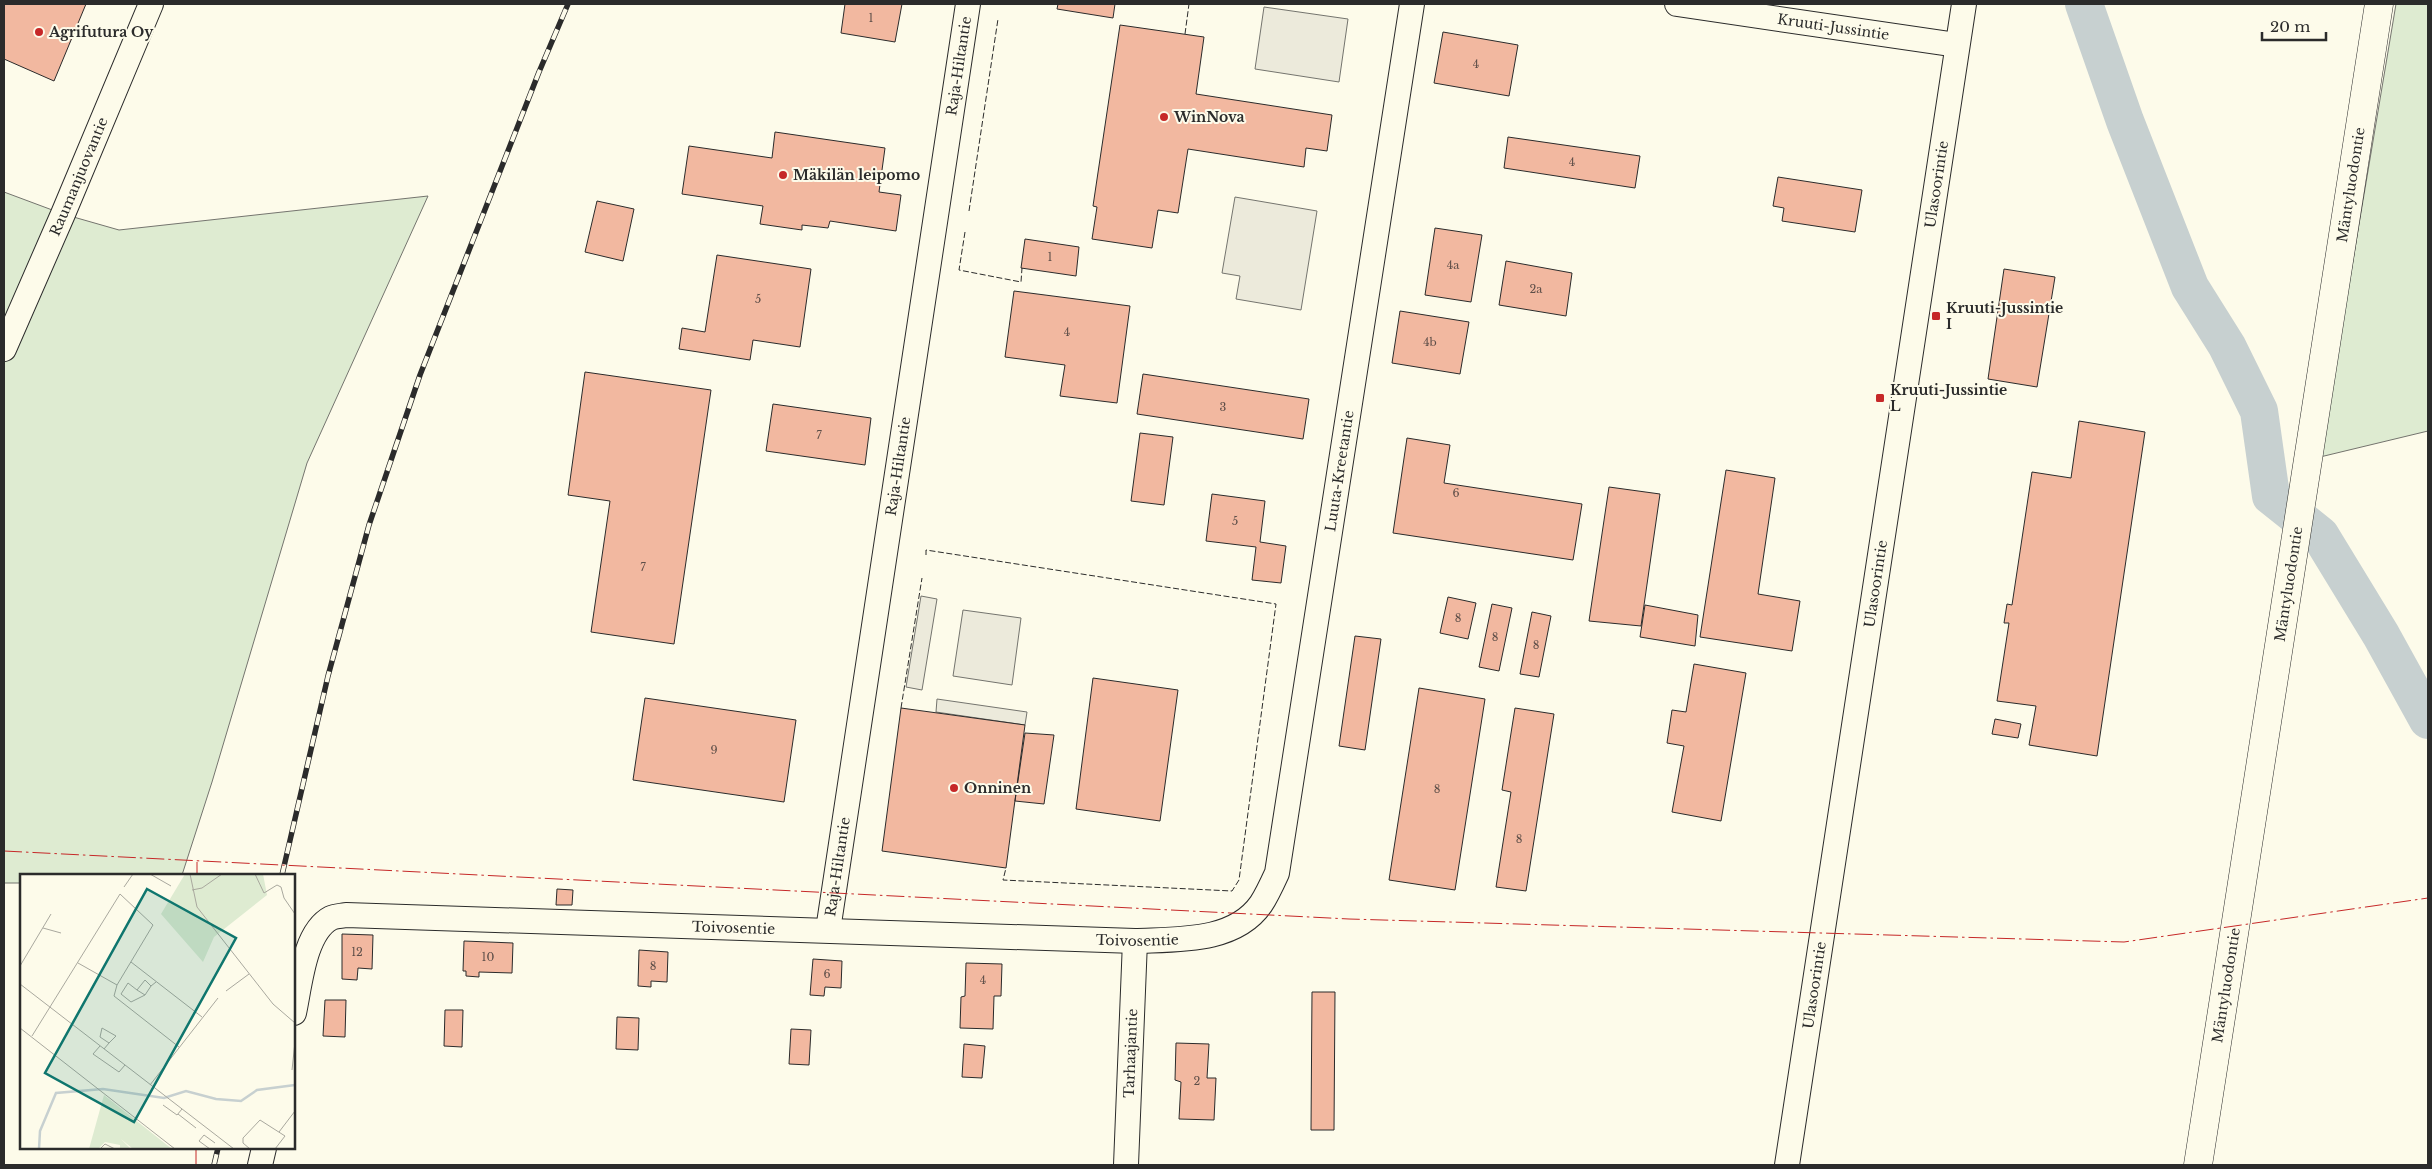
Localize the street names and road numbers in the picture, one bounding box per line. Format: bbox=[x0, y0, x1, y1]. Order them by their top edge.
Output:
street label: Kruuti-Jussintie bbox=[1776, 10, 1890, 44]
street label: Raja-Hiltantie bbox=[942, 15, 975, 117]
street label: Raumanjuovantie bbox=[46, 114, 112, 239]
street label: Mäntyluodontie bbox=[2333, 126, 2369, 244]
street label: Ulasoorintie bbox=[1921, 139, 1952, 229]
street label: Luuta-Kreetantie bbox=[1321, 409, 1358, 533]
street label: Raja-Hiltantie bbox=[882, 415, 915, 517]
street label: Mäntyluodontie bbox=[2271, 525, 2306, 643]
street label: Ulasoorintie bbox=[1860, 539, 1891, 629]
street label: Raja-Hiltantie bbox=[821, 816, 854, 918]
street label: Toivosentie bbox=[692, 917, 775, 938]
street label: Mäntyluodontie bbox=[2208, 926, 2244, 1044]
street label: Toivosentie bbox=[1096, 930, 1179, 950]
street label: Ulasoorintie bbox=[1799, 940, 1830, 1030]
street label: Tarhaajantie bbox=[1120, 1008, 1141, 1098]

